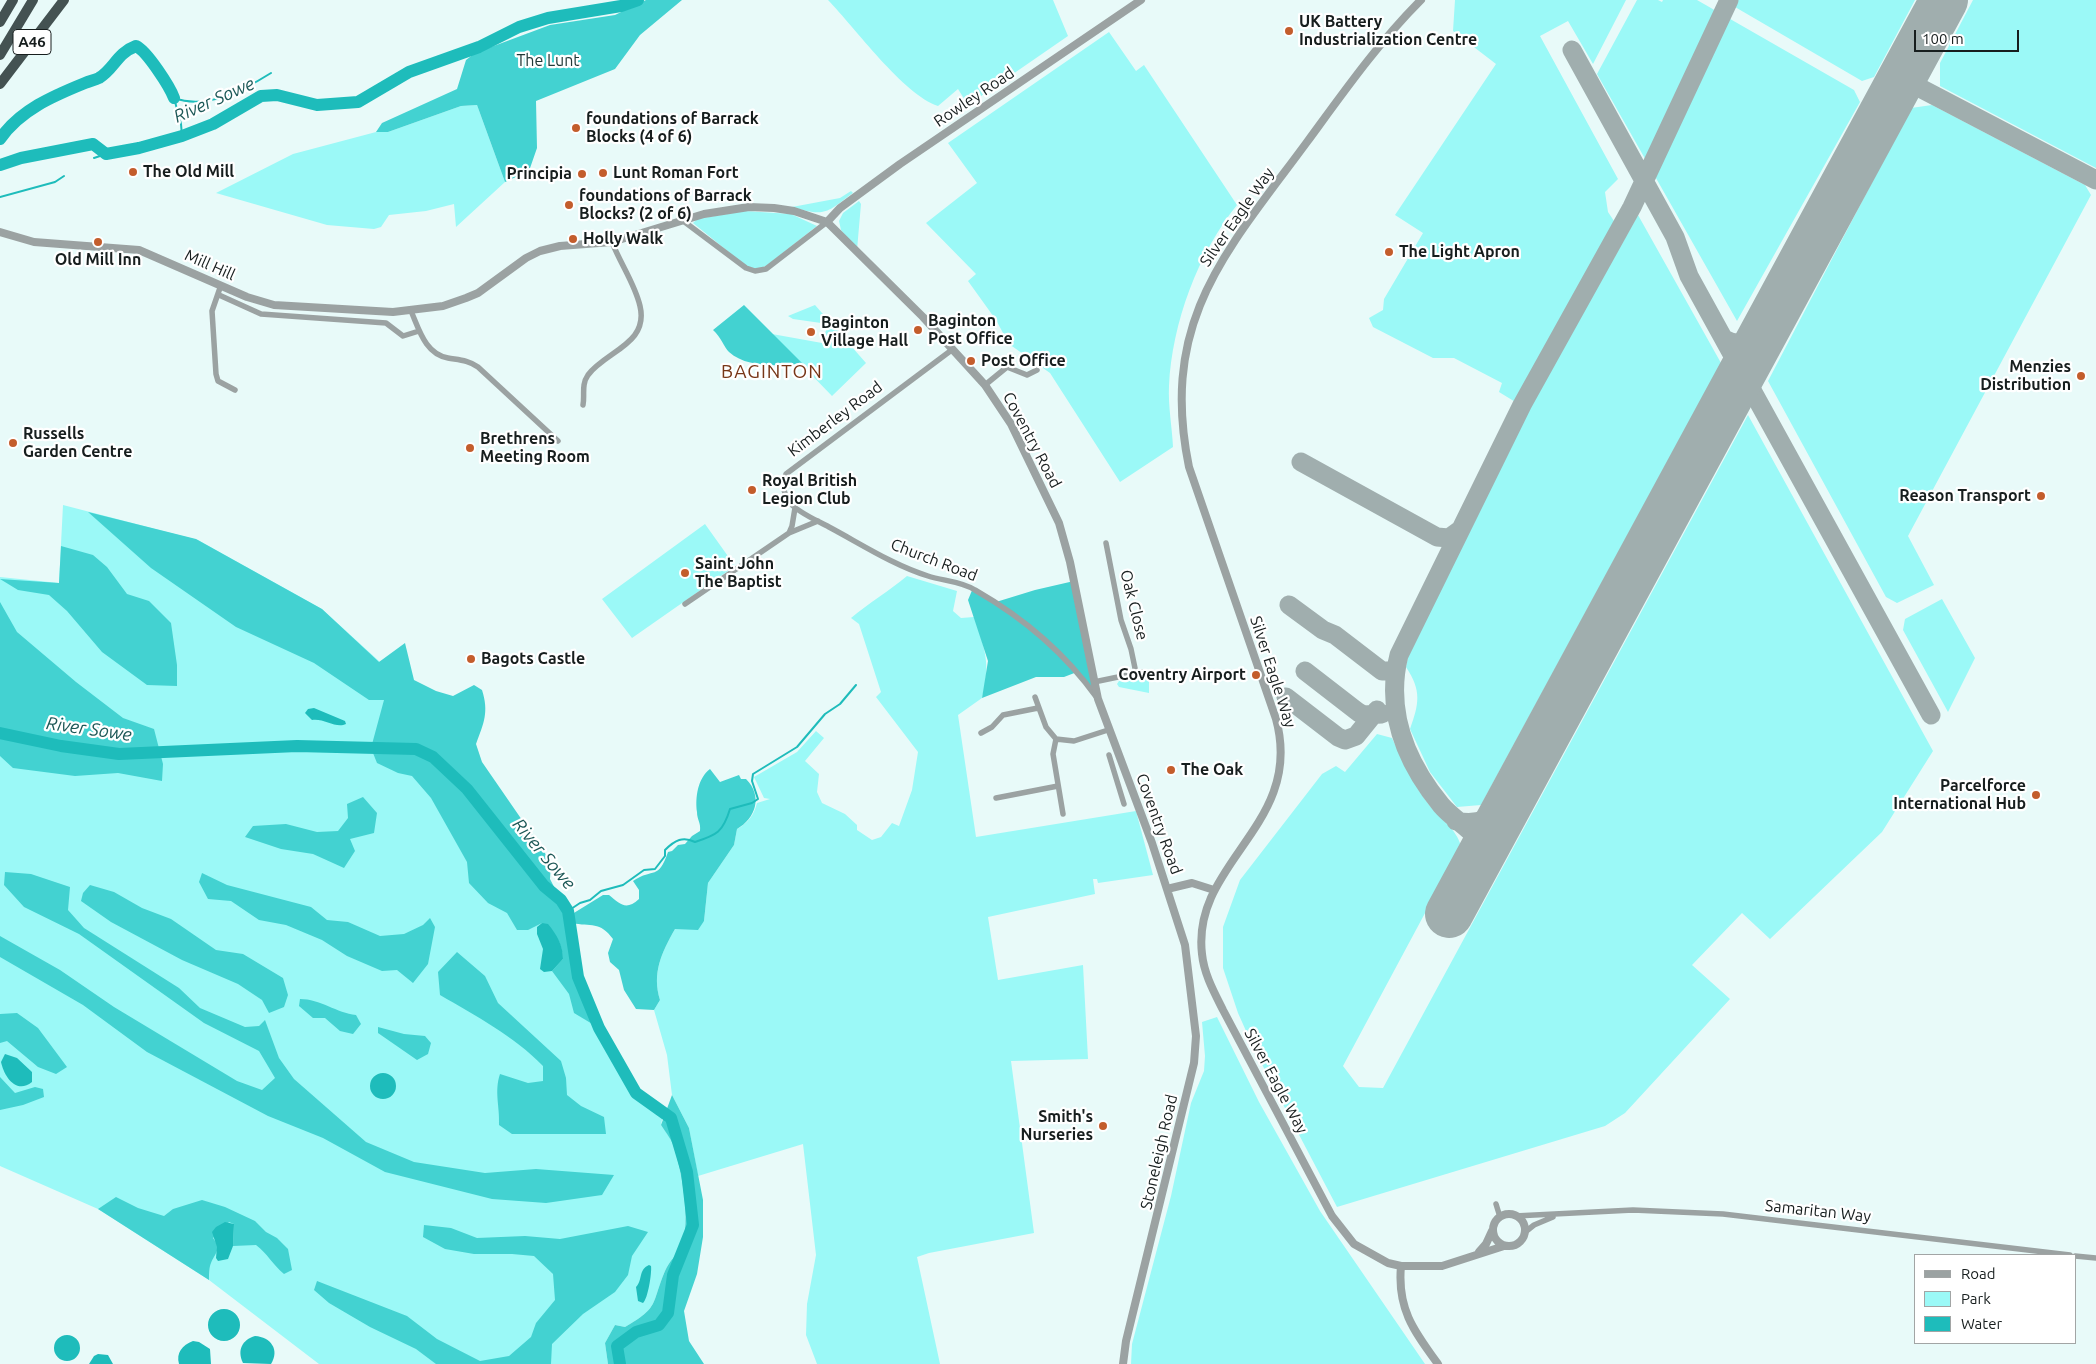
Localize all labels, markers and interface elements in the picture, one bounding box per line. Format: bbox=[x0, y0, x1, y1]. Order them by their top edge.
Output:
place label: UK Battery Industrialization Centre bbox=[1299, 12, 1477, 50]
scale bar bbox=[1916, 20, 2021, 52]
marker: UK Battery Industrialization Centre bbox=[1283, 25, 1295, 37]
road number: A46 bbox=[13, 30, 51, 54]
text: 100 m bbox=[1922, 30, 1964, 47]
park label: The Lunt bbox=[516, 51, 580, 71]
street label: Rowley Road bbox=[930, 63, 1018, 131]
water label: River Sowe bbox=[170, 73, 258, 127]
place label: foundations of Barrack Blocks (4 of 6) bbox=[586, 109, 759, 147]
marker: foundations of Barrack Blocks (4 of 6) bbox=[570, 122, 582, 134]
place label: The Old Mill bbox=[143, 162, 234, 182]
place label: Lunt Roman Fort bbox=[613, 163, 739, 183]
place label: Principia bbox=[506, 164, 572, 184]
street label: Silver Eagle Way bbox=[1196, 164, 1278, 270]
marker: The Old Mill bbox=[127, 166, 139, 178]
marker: Lunt Roman Fort bbox=[597, 167, 609, 179]
marker: Principia bbox=[576, 168, 588, 180]
place label: foundations of Barrack Blocks? (2 of 6) bbox=[579, 186, 752, 224]
marker: foundations of Barrack Blocks? (2 of 6) bbox=[563, 199, 575, 211]
place label: Holly Walk bbox=[583, 229, 663, 249]
marker: Holly Walk bbox=[567, 233, 579, 245]
marker: Old Mill Inn bbox=[92, 236, 104, 248]
place label: The Light Apron bbox=[1399, 242, 1520, 262]
street label: Mill Hill bbox=[182, 245, 238, 285]
marker: The Light Apron bbox=[1383, 246, 1395, 258]
place label: Old Mill Inn bbox=[55, 250, 141, 270]
place label: Baginton Post Office bbox=[928, 311, 1013, 349]
place label: Baginton Village Hall bbox=[821, 313, 908, 351]
marker: Baginton Post Office bbox=[912, 324, 924, 336]
marker: Baginton Village Hall bbox=[805, 326, 817, 338]
place label: Post Office bbox=[981, 351, 1066, 371]
marker: Post Office bbox=[965, 355, 977, 367]
place label: Menzies Distribution bbox=[1980, 357, 2071, 395]
district label: BAGINTON bbox=[720, 361, 824, 383]
marker: Menzies Distribution bbox=[2075, 370, 2087, 382]
street label: Kimberley Road bbox=[784, 377, 886, 461]
street label: Coventry Road bbox=[999, 389, 1065, 491]
place label: Russells Garden Centre bbox=[23, 424, 132, 462]
place label: Brethrens Meeting Room bbox=[480, 429, 590, 467]
marker: Russells Garden Centre bbox=[7, 437, 19, 449]
marker: Brethrens Meeting Room bbox=[464, 442, 476, 454]
place label: Royal British Legion Club bbox=[762, 471, 857, 509]
marker: Royal British Legion Club bbox=[746, 484, 758, 496]
place label: Reason Transport bbox=[1899, 486, 2031, 506]
marker: Reason Transport bbox=[2035, 490, 2047, 502]
street label: Church Road bbox=[888, 535, 980, 585]
place label: Saint John The Baptist bbox=[695, 554, 782, 592]
marker: Saint John The Baptist bbox=[679, 567, 691, 579]
street label: Oak Close bbox=[1116, 568, 1152, 642]
street label: Silver Eagle Way bbox=[1246, 614, 1300, 730]
place label: Bagots Castle bbox=[481, 649, 585, 669]
marker: Bagots Castle bbox=[465, 653, 477, 665]
place label: Coventry Airport bbox=[1118, 665, 1246, 685]
marker: Coventry Airport bbox=[1250, 669, 1262, 681]
water label: River Sowe bbox=[45, 712, 133, 746]
place label: The Oak bbox=[1181, 760, 1243, 780]
marker: The Oak bbox=[1165, 764, 1177, 776]
street label: Coventry Road bbox=[1132, 771, 1186, 877]
place label: Parcelforce International Hub bbox=[1893, 776, 2026, 814]
marker: Parcelforce International Hub bbox=[2030, 789, 2042, 801]
water label: River Sowe bbox=[508, 814, 580, 894]
street label: Silver Eagle Way bbox=[1240, 1025, 1312, 1137]
street label: Stoneleigh Road bbox=[1136, 1092, 1182, 1212]
place label: Smith's Nurseries bbox=[1021, 1107, 1093, 1145]
marker: Smith's Nurseries bbox=[1097, 1120, 1109, 1132]
street label: Samaritan Way bbox=[1764, 1196, 1872, 1226]
legend bbox=[1914, 1254, 2076, 1344]
text: Road bbox=[1961, 1265, 1996, 1282]
text: Park bbox=[1961, 1290, 1991, 1307]
text: Water bbox=[1961, 1315, 2002, 1332]

